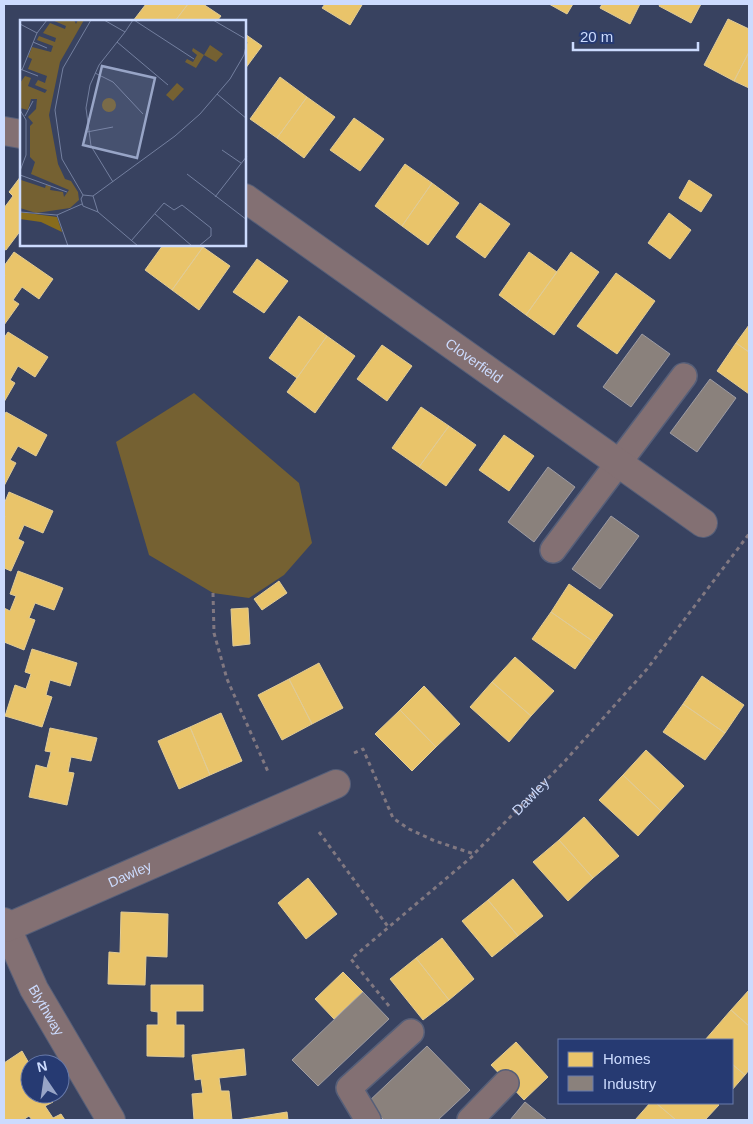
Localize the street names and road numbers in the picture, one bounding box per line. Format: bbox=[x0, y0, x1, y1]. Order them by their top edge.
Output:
street label: Cloverfield bbox=[443, 335, 506, 386]
street label: Dawley bbox=[509, 774, 552, 818]
street label: Dawley bbox=[105, 857, 154, 891]
street label: Blythway bbox=[25, 982, 68, 1038]

